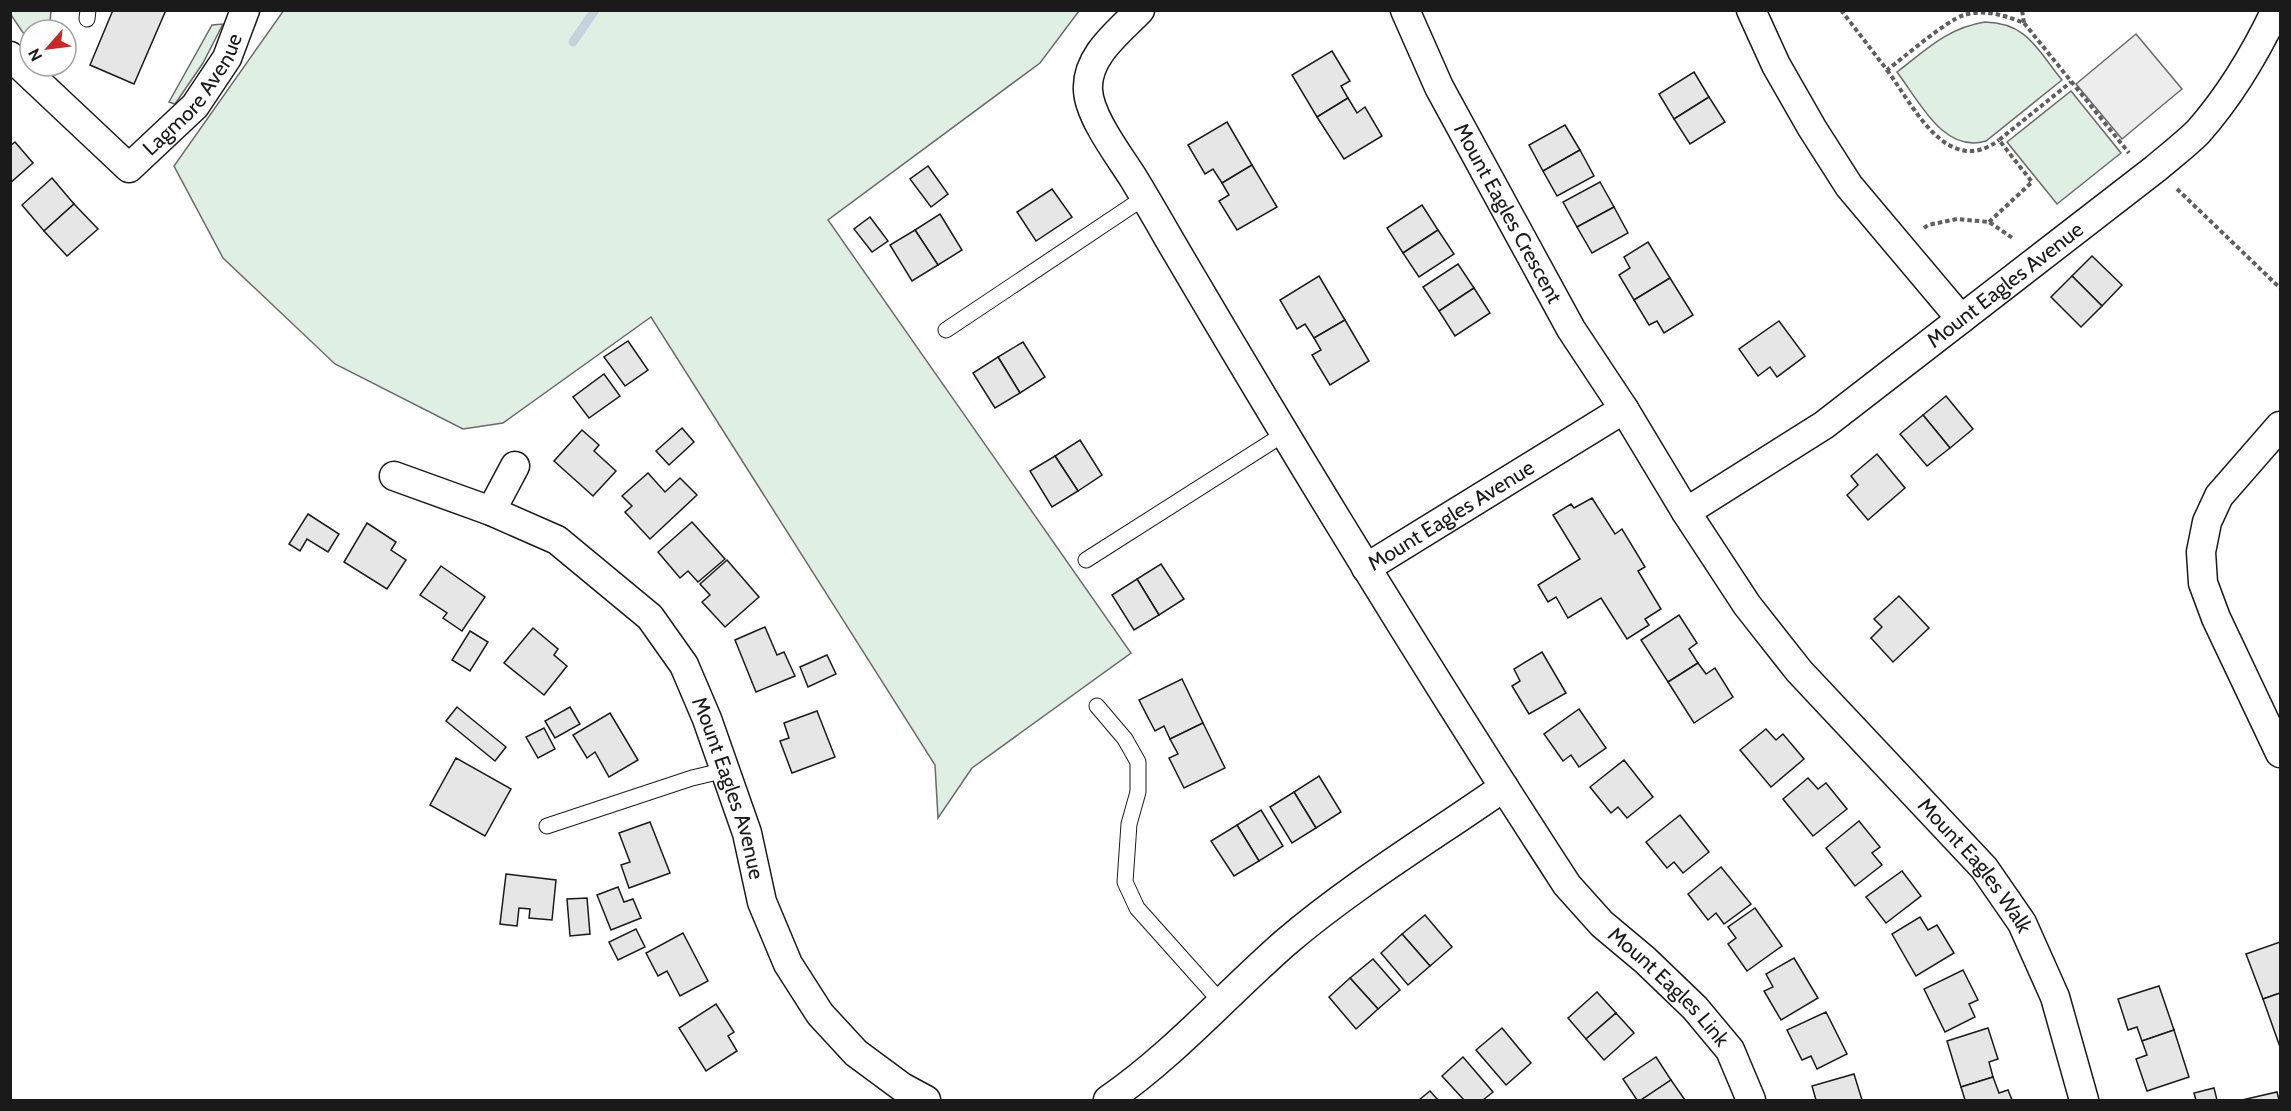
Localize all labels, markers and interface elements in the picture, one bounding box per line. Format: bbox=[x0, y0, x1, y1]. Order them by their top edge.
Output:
north arrow bbox=[18, 18, 78, 78]
street label: Lagmore Avenue bbox=[137, 30, 247, 160]
text: N bbox=[24, 45, 46, 64]
street label: Mount Eagles Crescent bbox=[1449, 119, 1568, 307]
street label: Mount Eagles Avenue bbox=[1922, 216, 2088, 353]
street label: Mount Eagles Avenue bbox=[1363, 454, 1539, 576]
street label: Mount Eagles Avenue bbox=[687, 693, 770, 882]
street label: Mount Eagles Walk bbox=[1913, 793, 2038, 937]
street label: Mount Eagles Link bbox=[1603, 921, 1735, 1052]

